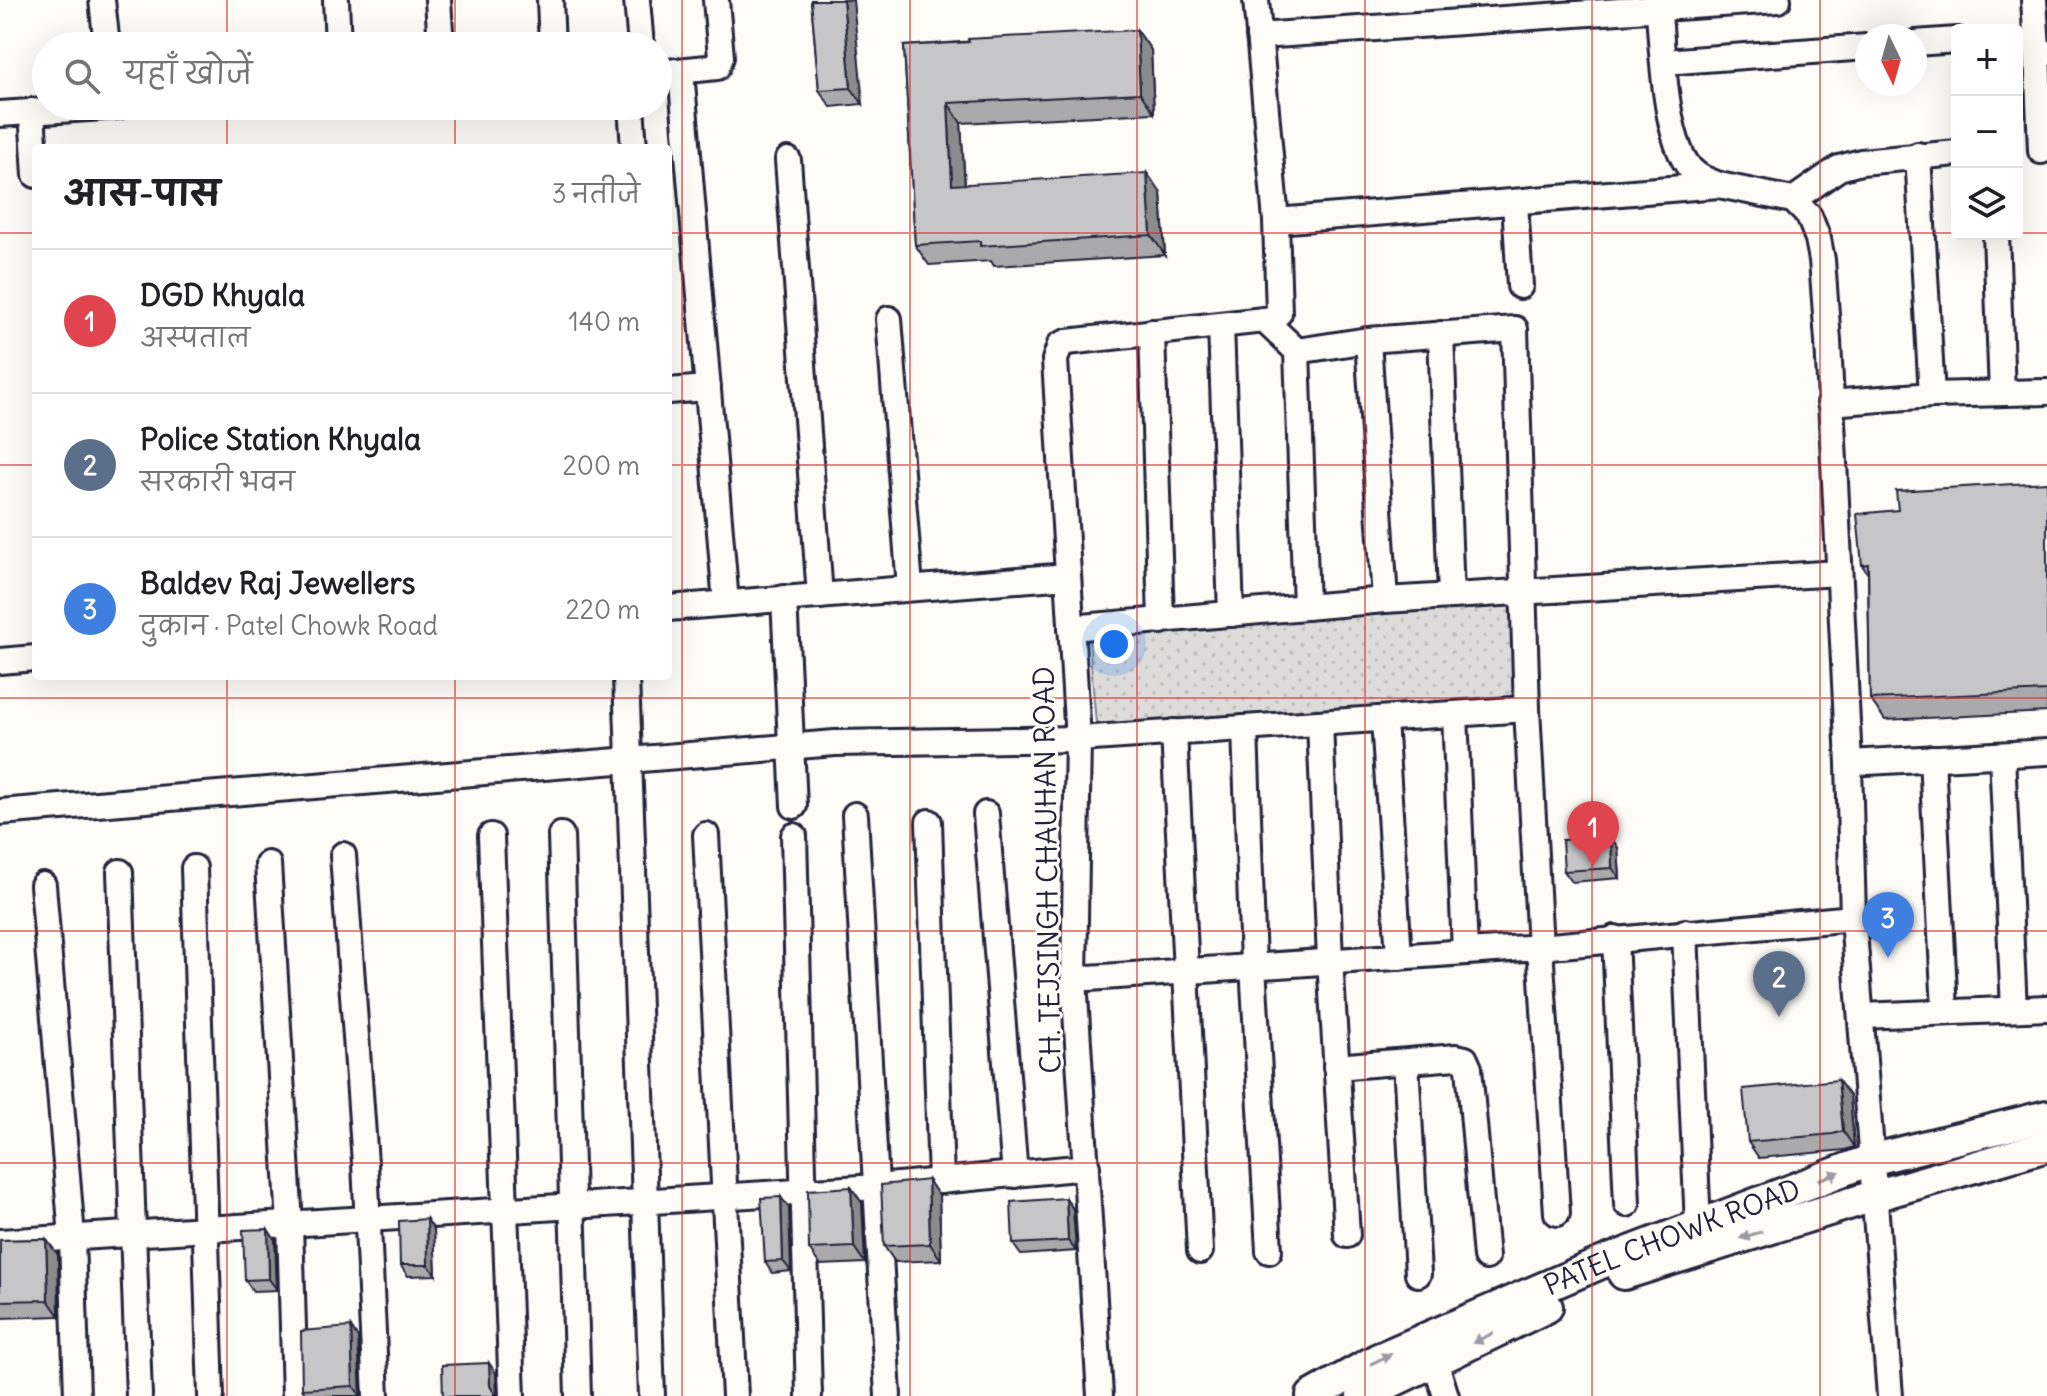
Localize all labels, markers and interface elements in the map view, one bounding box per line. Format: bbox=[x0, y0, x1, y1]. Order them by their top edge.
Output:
north arrow bbox=[1855, 24, 1927, 96]
map controls bbox=[1951, 24, 2023, 240]
button: + bbox=[1951, 24, 2023, 96]
search box bbox=[32, 32, 672, 120]
icon: search bbox=[60, 54, 104, 98]
text: यहाँ खोजें bbox=[124, 54, 252, 92]
button: − bbox=[1951, 96, 2023, 168]
button: layers bbox=[1951, 168, 2023, 240]
text: आस-पास bbox=[64, 171, 220, 214]
text: 3 नतीजे bbox=[552, 177, 640, 210]
text: DGD Khyala bbox=[140, 276, 305, 314]
text: 1 bbox=[85, 305, 95, 338]
text: 140 m bbox=[569, 305, 640, 338]
text: अस्पताल bbox=[140, 321, 250, 354]
text: Police Station Khyala bbox=[140, 420, 421, 458]
text: 2 bbox=[83, 449, 97, 482]
text: 200 m bbox=[563, 449, 640, 482]
text: सरकारी भवन bbox=[140, 465, 295, 498]
text: Baldev Raj Jewellers bbox=[140, 564, 415, 602]
text: 3 bbox=[83, 593, 97, 626]
text: 220 m bbox=[565, 593, 640, 626]
text: दुकान · Patel Chowk Road bbox=[140, 609, 438, 642]
your location bbox=[1094, 624, 1134, 664]
street label: CH. TEJSINGH CHAUHAN ROAD bbox=[1025, 666, 1069, 1074]
pin: 1 bbox=[1567, 801, 1619, 867]
pin: 3 bbox=[1862, 892, 1914, 958]
pin: 2 bbox=[1753, 951, 1805, 1017]
one-way arrow bbox=[1817, 1169, 1841, 1182]
street label: PATEL CHOWK ROAD bbox=[1538, 1171, 1805, 1303]
one-way arrow bbox=[1738, 1229, 1762, 1241]
one-way arrow bbox=[1471, 1331, 1494, 1345]
one-way arrow bbox=[1369, 1352, 1392, 1366]

